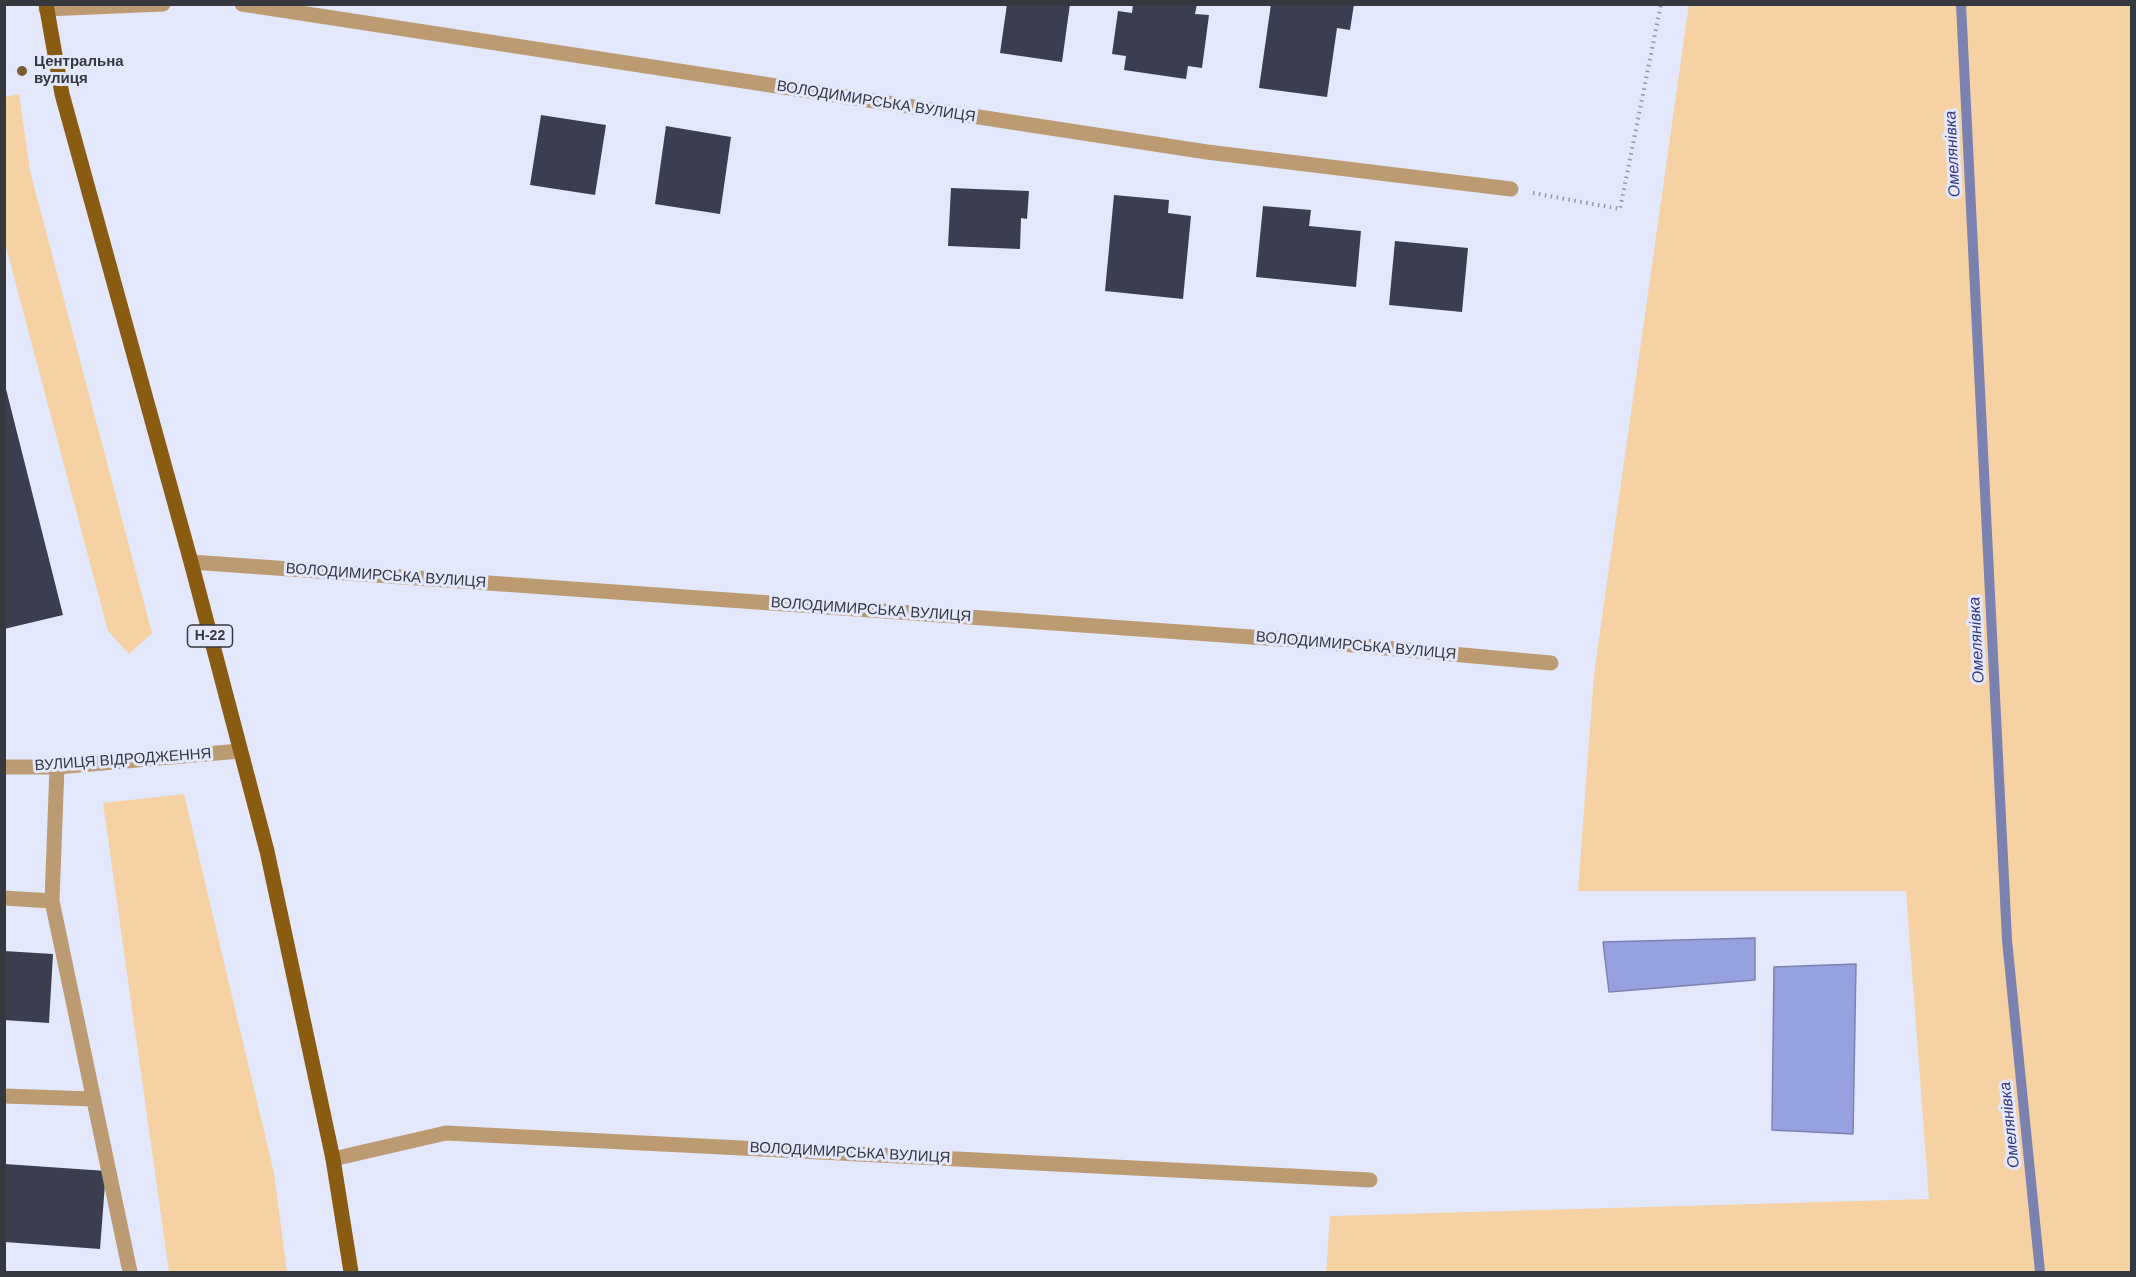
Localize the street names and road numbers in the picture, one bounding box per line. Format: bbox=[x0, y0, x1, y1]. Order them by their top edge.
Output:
street label: ВОЛОДИМИРСЬКА ВУЛИЦЯ bbox=[775, 77, 977, 127]
street label: ВОЛОДИМИРСЬКА ВУЛИЦЯ bbox=[285, 560, 487, 592]
street label: ВОЛОДИМИРСЬКА ВУЛИЦЯ bbox=[770, 594, 972, 626]
road number: Н-22 bbox=[188, 625, 232, 647]
street label: ВОЛОДИМИРСЬКА ВУЛИЦЯ bbox=[1255, 628, 1457, 664]
street label: ВУЛИЦЯ ВІДРОДЖЕННЯ bbox=[34, 745, 212, 775]
street label: ВОЛОДИМИРСЬКА ВУЛИЦЯ bbox=[749, 1139, 951, 1167]

